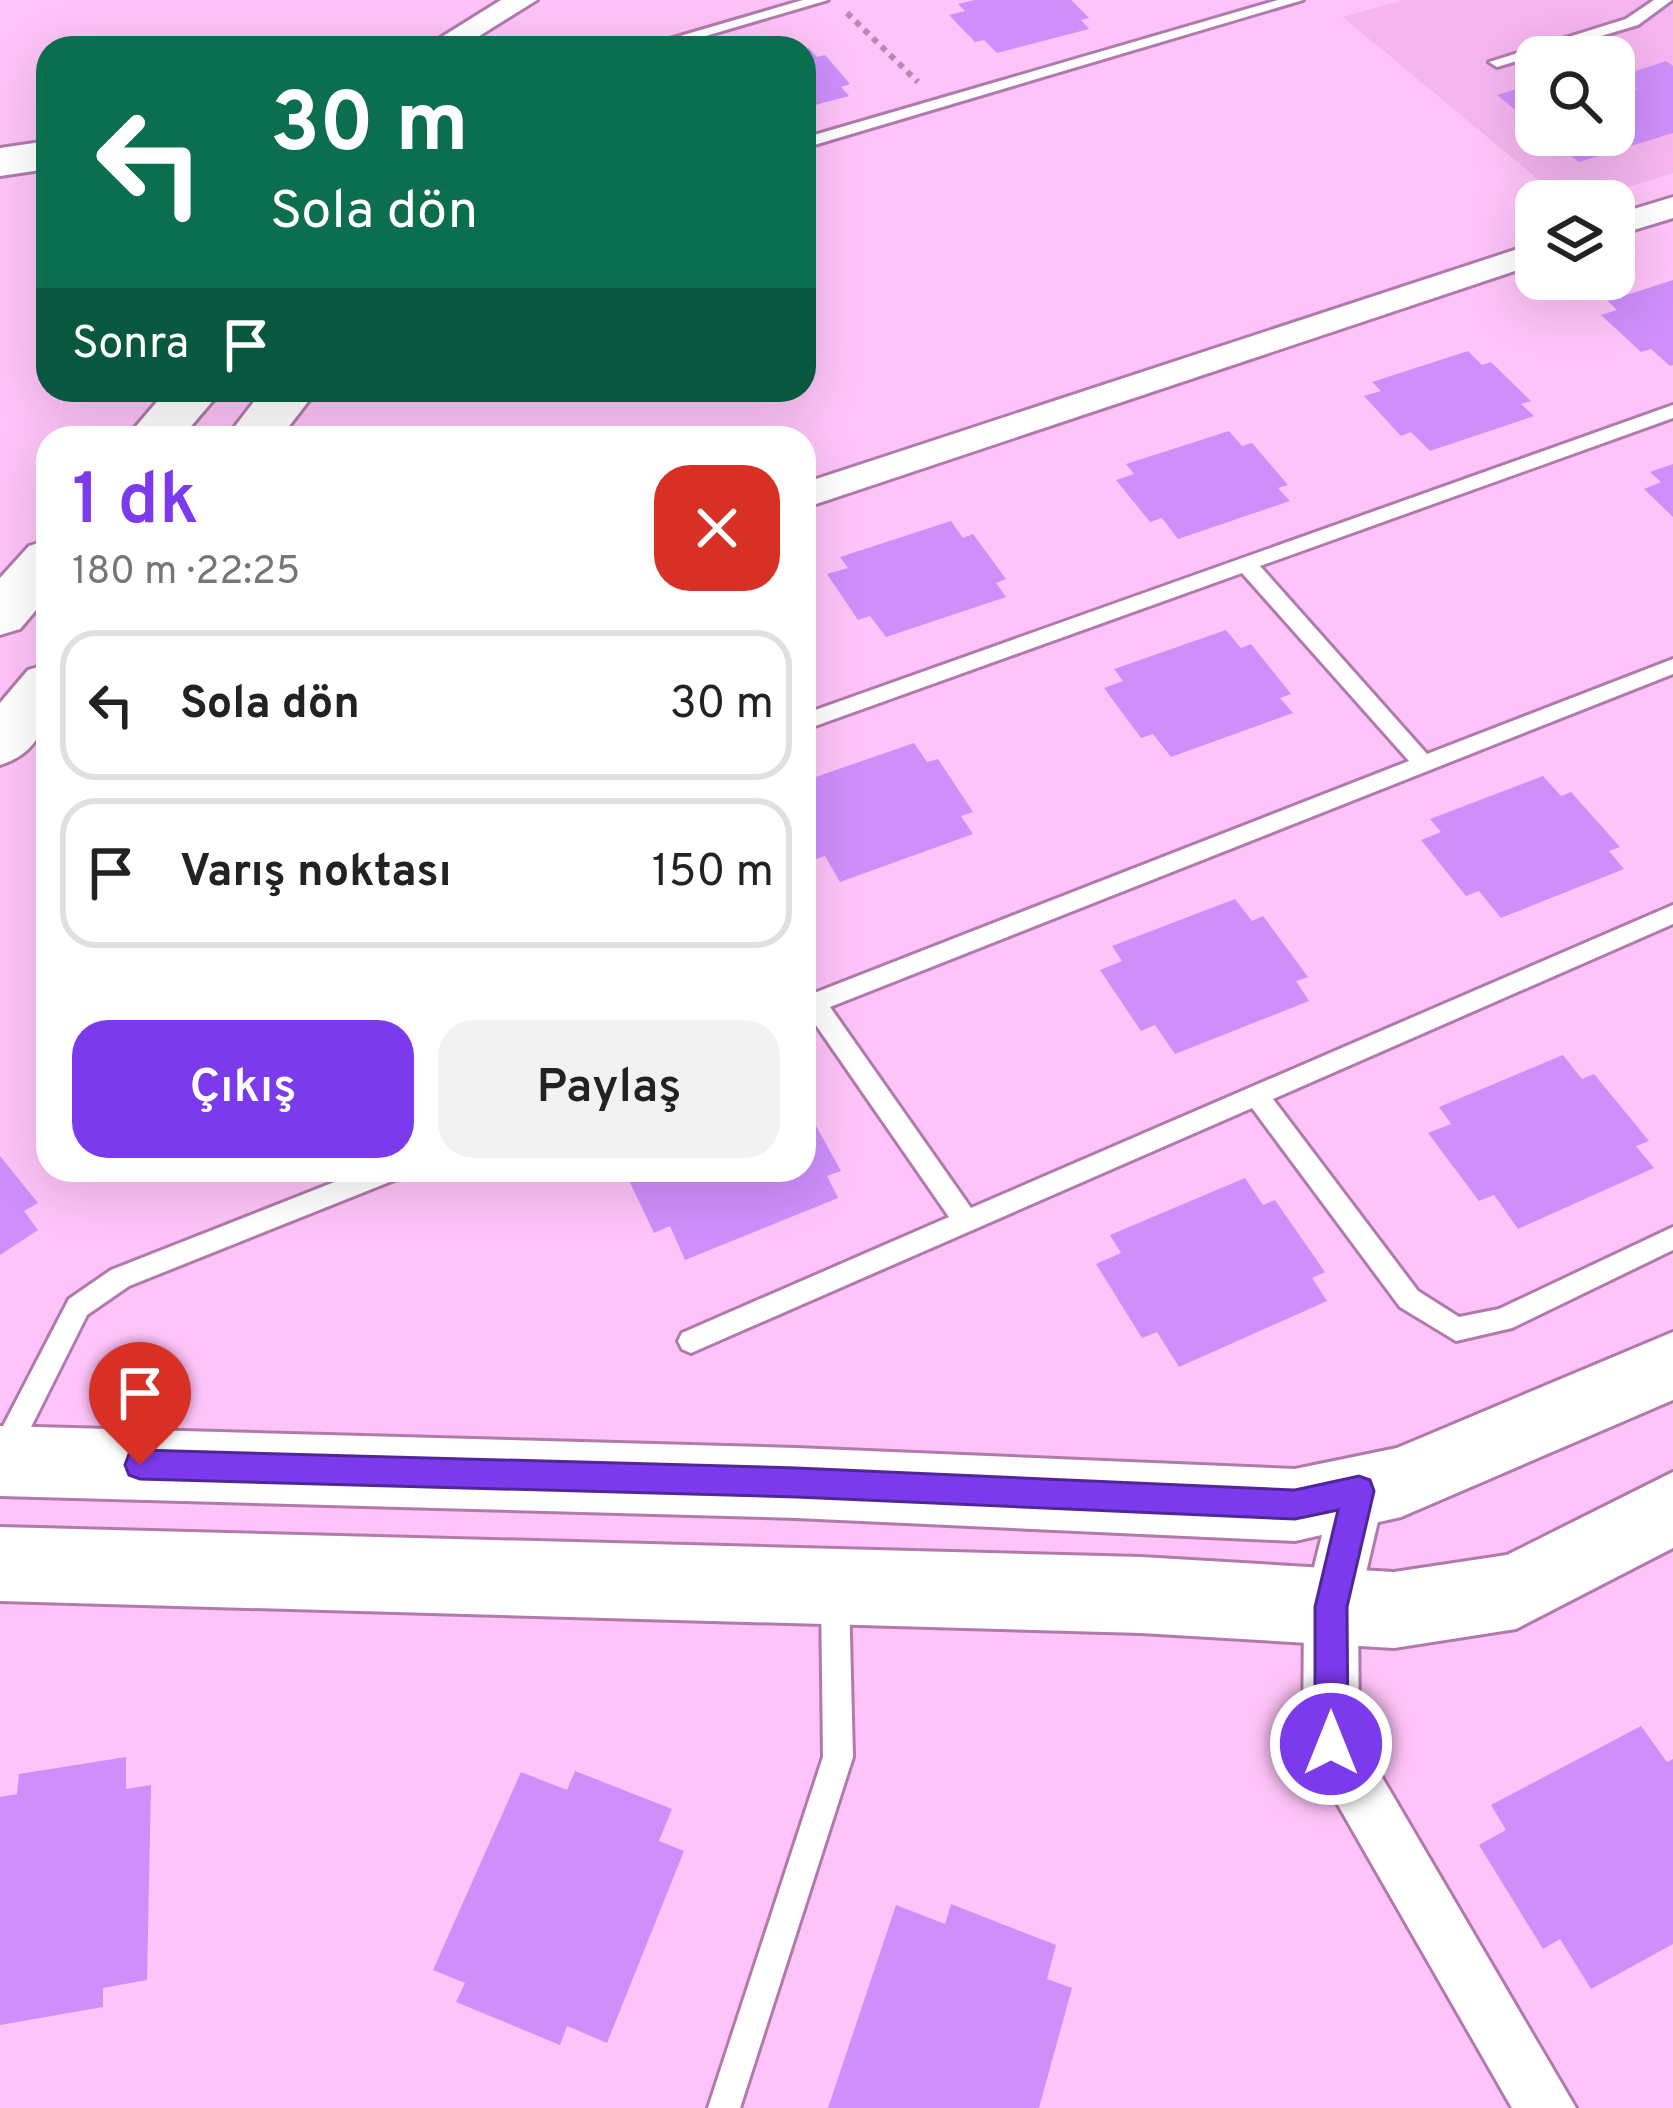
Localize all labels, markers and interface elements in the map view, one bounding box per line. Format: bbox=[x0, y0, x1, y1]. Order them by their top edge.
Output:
map controls bbox=[1515, 36, 1635, 300]
button: search bbox=[1515, 36, 1635, 156]
text: 30 m bbox=[270, 75, 469, 181]
icon: left bbox=[72, 84, 228, 240]
text: Sola dön bbox=[270, 179, 478, 248]
button: layers bbox=[1515, 180, 1635, 300]
icon: arrive bbox=[213, 312, 279, 378]
text: Sonra bbox=[72, 317, 189, 374]
text: 1 dk bbox=[72, 458, 199, 550]
button: close bbox=[654, 465, 780, 591]
text: 180 m · 22:25 bbox=[72, 549, 300, 598]
icon: left bbox=[78, 672, 144, 738]
text: Sola dön bbox=[180, 677, 360, 734]
text: 30 m bbox=[670, 677, 774, 734]
icon: arrive bbox=[78, 840, 144, 906]
text: Varış noktası bbox=[180, 845, 452, 902]
text: 150 m bbox=[652, 845, 774, 902]
button: Çıkış bbox=[72, 1020, 414, 1158]
button: Paylaş bbox=[438, 1020, 780, 1158]
pin bbox=[89, 1342, 191, 1465]
icon: arrive bbox=[107, 1360, 173, 1426]
position arrow bbox=[1268, 1681, 1394, 1807]

